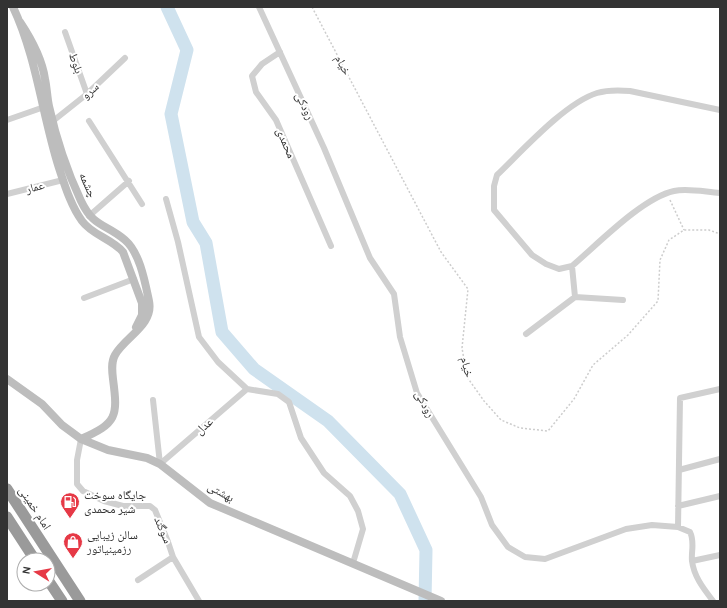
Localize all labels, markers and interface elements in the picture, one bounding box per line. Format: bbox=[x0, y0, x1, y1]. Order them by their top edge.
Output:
street label: بلوط bbox=[65, 51, 86, 75]
street label: خیام bbox=[331, 53, 354, 78]
street label: سرو bbox=[78, 80, 102, 102]
street label: رودکی bbox=[293, 90, 318, 122]
street label: محمدی bbox=[273, 126, 299, 160]
street label: چشمه bbox=[76, 170, 100, 200]
street label: عمار bbox=[23, 178, 46, 196]
street label: خیام bbox=[457, 355, 477, 379]
street label: رودکی bbox=[412, 388, 438, 420]
street label: عدل bbox=[192, 415, 216, 437]
street label: بهشتی bbox=[205, 479, 237, 505]
street label: امام خمینی bbox=[15, 484, 54, 533]
place label: جایگاه سوخت شیر محمدی bbox=[84, 488, 146, 516]
fuel station icon: جایگاه سوخت شیر محمدی bbox=[59, 491, 81, 519]
street label: سوگند bbox=[151, 515, 175, 546]
place label: سالن زیبایی رزمینیاتور bbox=[86, 528, 138, 556]
shop icon: سالن زیبایی رزمینیاتور bbox=[62, 531, 84, 559]
north arrow bbox=[16, 552, 56, 592]
text: N bbox=[20, 565, 34, 575]

